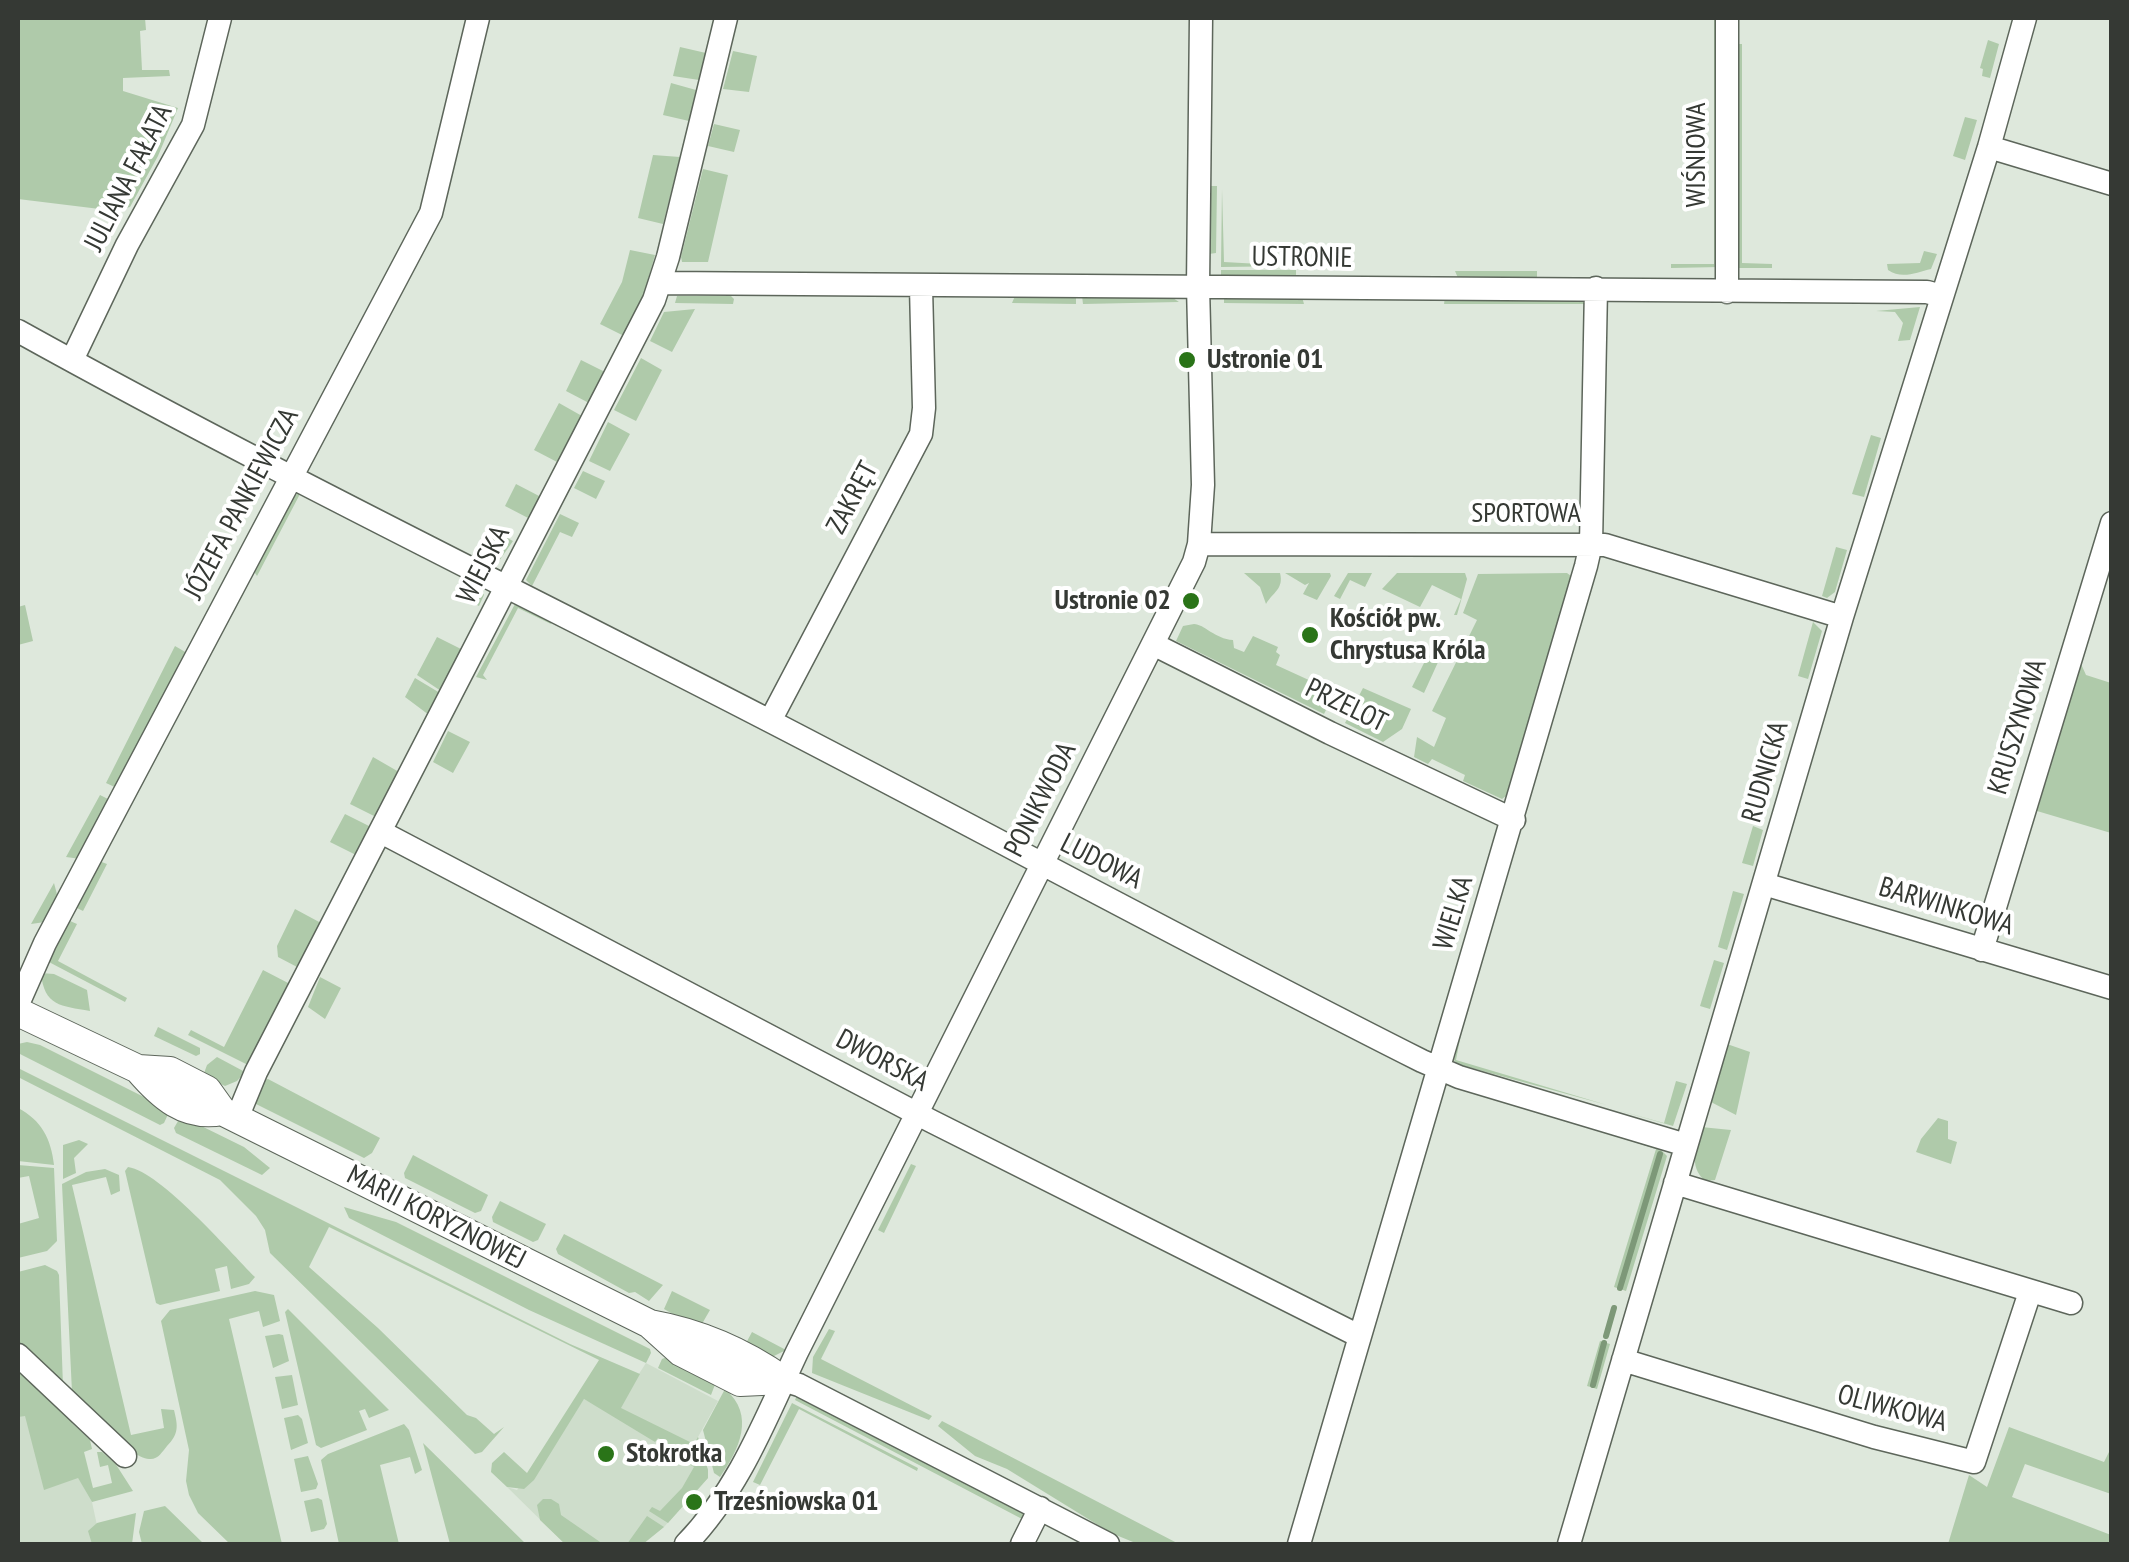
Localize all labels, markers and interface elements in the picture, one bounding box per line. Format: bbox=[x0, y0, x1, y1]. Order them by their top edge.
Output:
street label: JULIANA FAŁATA bbox=[78, 99, 180, 257]
street label: WIŚNIOWA bbox=[1680, 102, 1714, 208]
street label: USTRONIE bbox=[1251, 240, 1353, 276]
place label: Ustronie 01 bbox=[1207, 343, 1323, 377]
marker: Ustronie 01 bbox=[1176, 349, 1198, 371]
street label: JÓZEFA PANKIEWICZA bbox=[178, 403, 306, 605]
street label: ZAKRĘT bbox=[820, 456, 886, 540]
street label: SPORTOWA bbox=[1471, 497, 1581, 531]
street label: WIEJSKA bbox=[450, 521, 518, 609]
place label: Ustronie 02 bbox=[1055, 584, 1171, 618]
marker: Ustronie 02 bbox=[1180, 590, 1202, 612]
place label: Kościół pw. Chrystusa Króla bbox=[1330, 602, 1485, 668]
marker: Kościół pw. Chrystusa Króla bbox=[1299, 624, 1321, 646]
street label: KRUSZYNOWA bbox=[1982, 655, 2054, 799]
street label: PRZELOT bbox=[1300, 672, 1392, 740]
street label: RUDNICKA bbox=[1736, 718, 1796, 826]
street label: PONIKWODA bbox=[998, 737, 1084, 863]
street label: LUDOWA bbox=[1055, 827, 1147, 897]
street label: BARWINKOWA bbox=[1875, 871, 2017, 943]
street label: WIELKA bbox=[1427, 872, 1481, 954]
street label: DWORSKA bbox=[830, 1023, 934, 1099]
street label: MARII KORYZNOWEJ bbox=[341, 1159, 531, 1277]
street label: OLIWKOWA bbox=[1834, 1378, 1950, 1440]
place label: Stokrotka bbox=[626, 1437, 722, 1471]
marker: Stokrotka bbox=[595, 1443, 617, 1465]
place label: Trześniowska 01 bbox=[714, 1485, 879, 1519]
marker: Trześniowska 01 bbox=[683, 1491, 705, 1513]

